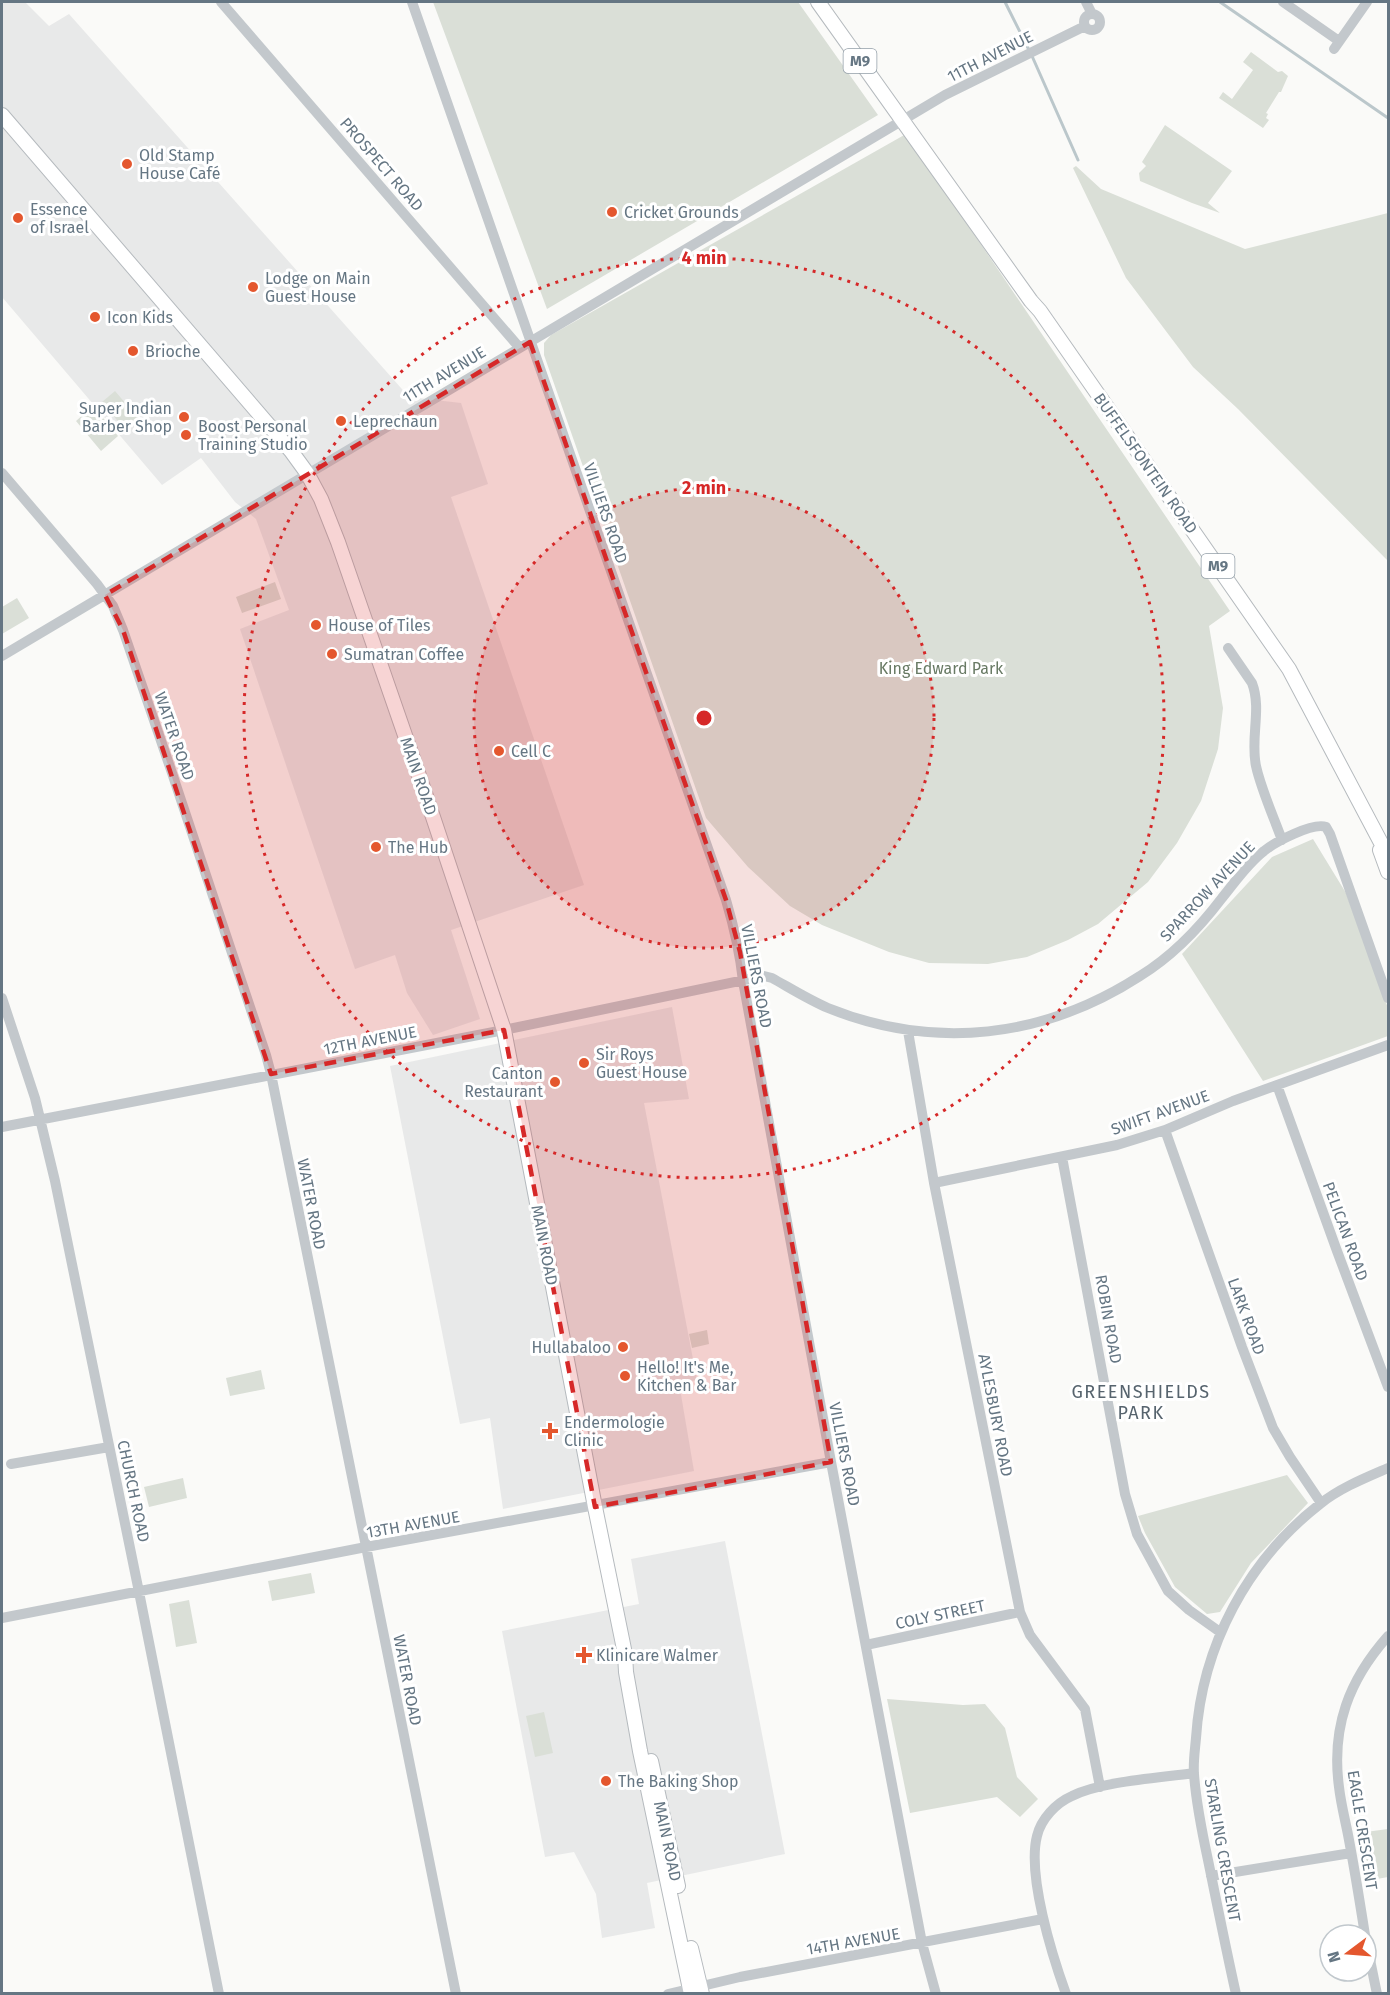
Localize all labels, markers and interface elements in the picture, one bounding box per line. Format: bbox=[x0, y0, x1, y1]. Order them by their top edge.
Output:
street label: 11TH AVENUE bbox=[944, 27, 1036, 86]
road number: M9 bbox=[844, 49, 876, 73]
street label: PROSPECT ROAD bbox=[336, 114, 427, 215]
place label: Old Stamp House Café bbox=[139, 146, 220, 183]
marker: Old Stamp House Café bbox=[120, 157, 134, 171]
place label: Essence of Israel bbox=[30, 200, 89, 237]
place label: Cricket Grounds bbox=[624, 203, 739, 222]
marker: Cricket Grounds bbox=[605, 205, 619, 219]
marker: Essence of Israel bbox=[11, 211, 25, 225]
text: 4 min bbox=[681, 247, 727, 269]
place label: Lodge on Main Guest House bbox=[265, 269, 371, 306]
marker: Lodge on Main Guest House bbox=[246, 280, 260, 294]
place label: Icon Kids bbox=[107, 308, 173, 327]
marker: Icon Kids bbox=[88, 310, 102, 324]
place label: Brioche bbox=[145, 342, 201, 361]
street label: 11TH AVENUE bbox=[399, 342, 489, 407]
marker: Brioche bbox=[126, 344, 140, 358]
street label: BUFFELSFONTEIN ROAD bbox=[1090, 389, 1201, 537]
place label: Super Indian Barber Shop bbox=[79, 399, 172, 436]
marker: Super Indian Barber Shop bbox=[177, 410, 191, 424]
place label: Leprechaun bbox=[353, 412, 438, 431]
marker: Leprechaun bbox=[334, 414, 348, 428]
place label: Boost Personal Training Studio bbox=[198, 417, 308, 454]
marker: Boost Personal Training Studio bbox=[179, 428, 193, 442]
street label: VILLIERS ROAD bbox=[579, 460, 632, 566]
text: 2 min bbox=[682, 477, 726, 499]
road number: M9 bbox=[1202, 554, 1234, 578]
place label: House of Tiles bbox=[328, 616, 431, 635]
marker: House of Tiles bbox=[309, 618, 323, 632]
place label: Sumatran Coffee bbox=[344, 645, 464, 664]
marker: Sumatran Coffee bbox=[325, 647, 339, 661]
park label: King Edward Park bbox=[879, 659, 1004, 678]
street label: WATER ROAD bbox=[151, 689, 199, 783]
centre of rings bbox=[694, 708, 714, 728]
street label: MAIN ROAD bbox=[396, 735, 441, 818]
place label: Cell C bbox=[511, 742, 551, 761]
marker: Cell C bbox=[492, 744, 506, 758]
street label: SPARROW AVENUE bbox=[1156, 837, 1259, 946]
place label: The Hub bbox=[388, 838, 448, 857]
marker: The Hub bbox=[369, 840, 383, 854]
street label: VILLIERS ROAD bbox=[737, 923, 776, 1030]
street label: 12TH AVENUE bbox=[322, 1022, 418, 1059]
place label: Sir Roys Guest House bbox=[596, 1045, 687, 1082]
marker: Sir Roys Guest House bbox=[577, 1056, 591, 1070]
place label: Canton Restaurant bbox=[464, 1064, 543, 1101]
marker: Canton Restaurant bbox=[548, 1075, 562, 1089]
street label: SWIFT AVENUE bbox=[1108, 1086, 1212, 1139]
street label: WATER ROAD bbox=[293, 1157, 330, 1251]
street label: PELICAN ROAD bbox=[1319, 1179, 1372, 1283]
street label: MAIN ROAD bbox=[527, 1203, 562, 1287]
street label: ROBIN ROAD bbox=[1091, 1273, 1126, 1365]
street label: LARK ROAD bbox=[1224, 1275, 1269, 1357]
place label: Hullabaloo bbox=[532, 1338, 611, 1357]
marker: Hullabaloo bbox=[616, 1340, 630, 1354]
street label: AYLESBURY ROAD bbox=[974, 1352, 1017, 1478]
place label: Hello! It's Me, Kitchen & Bar bbox=[637, 1358, 737, 1395]
marker: Hello! It's Me, Kitchen & Bar bbox=[618, 1369, 632, 1383]
district label: GREENSHIELDS PARK bbox=[1071, 1381, 1211, 1424]
street label: VILLIERS ROAD bbox=[825, 1401, 864, 1508]
place label: Endermologie Clinic bbox=[564, 1413, 665, 1450]
marker: Endermologie Clinic bbox=[541, 1422, 559, 1440]
street label: CHURCH ROAD bbox=[113, 1438, 154, 1544]
street label: 13TH AVENUE bbox=[365, 1507, 461, 1542]
street label: COLY STREET bbox=[894, 1596, 987, 1633]
street label: WATER ROAD bbox=[389, 1633, 426, 1727]
place label: Klinicare Walmer bbox=[596, 1646, 719, 1665]
marker: Klinicare Walmer bbox=[577, 1648, 591, 1662]
street label: EAGLE CRESCENT bbox=[1344, 1769, 1381, 1892]
place label: The Baking Shop bbox=[618, 1772, 739, 1791]
marker: The Baking Shop bbox=[599, 1774, 613, 1788]
street label: STARLING CRESCENT bbox=[1201, 1777, 1245, 1924]
street label: MAIN ROAD bbox=[650, 1799, 685, 1883]
north arrow bbox=[1318, 1923, 1378, 1983]
street label: 14TH AVENUE bbox=[805, 1924, 901, 1959]
text: N bbox=[1323, 1949, 1345, 1965]

